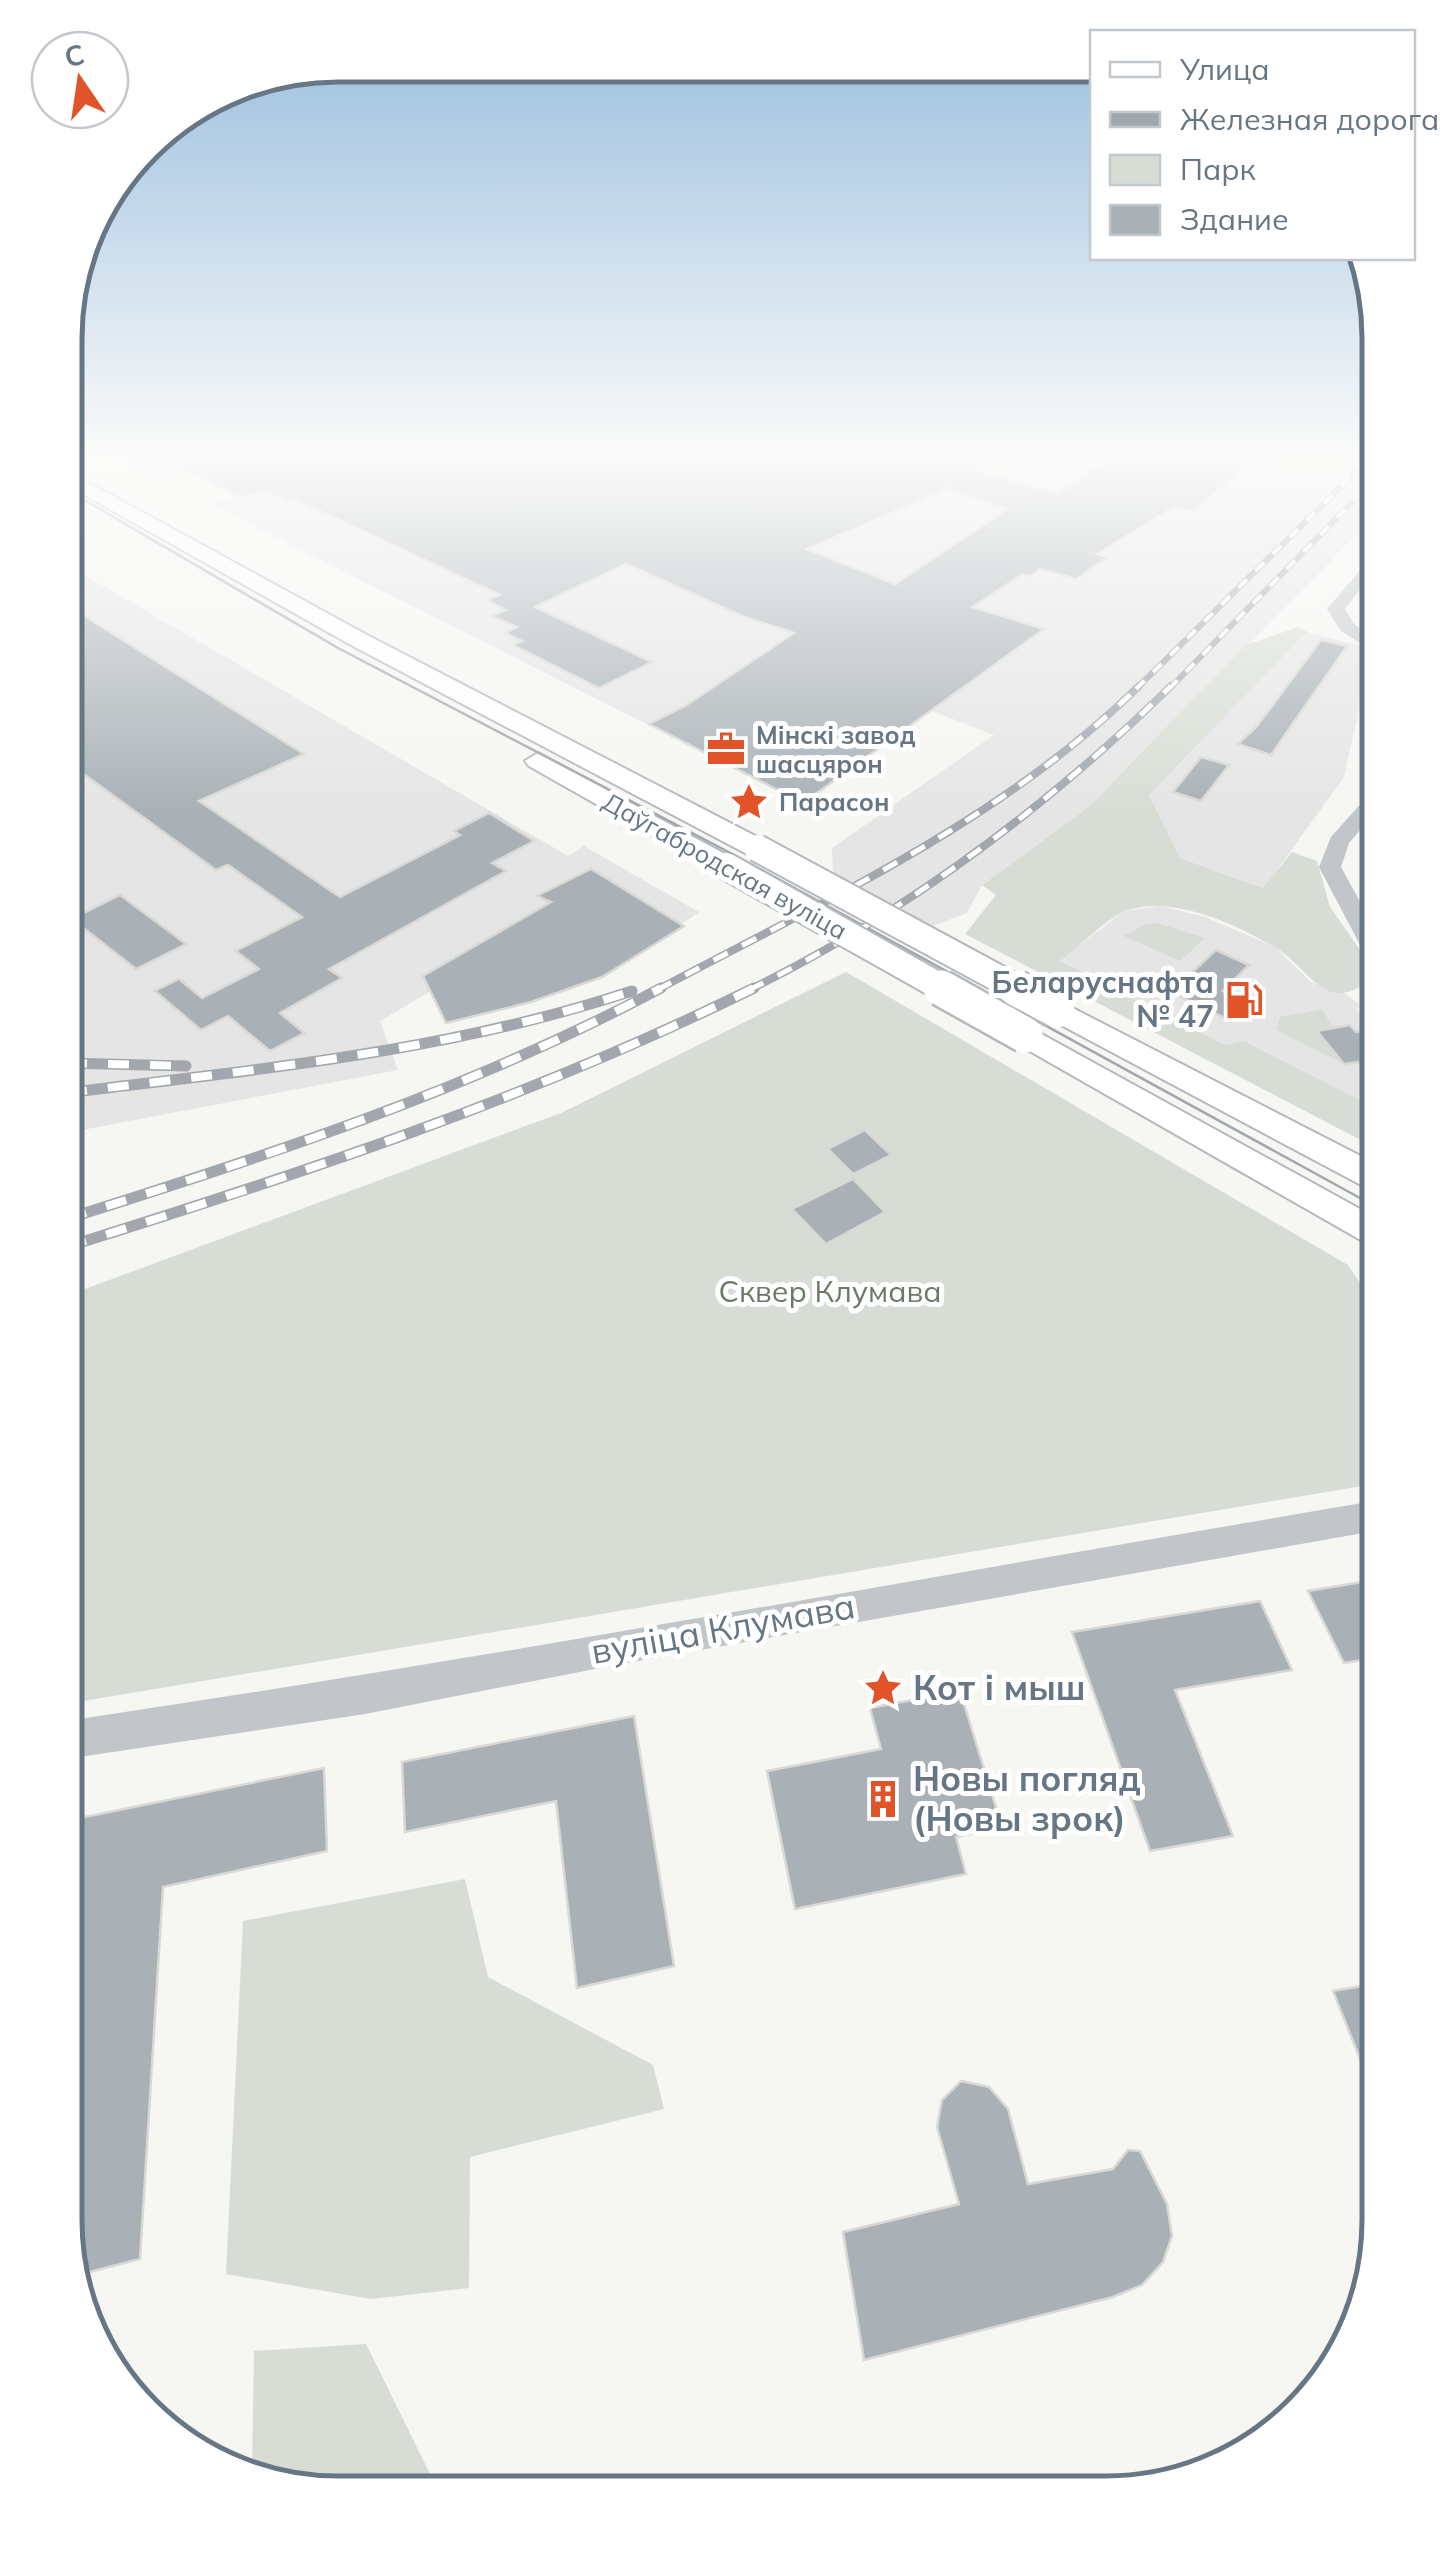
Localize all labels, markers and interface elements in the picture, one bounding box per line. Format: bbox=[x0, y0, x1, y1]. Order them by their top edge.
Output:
north arrow bbox=[30, 30, 130, 130]
legend bbox=[1090, 30, 1415, 260]
text: С bbox=[61, 36, 88, 74]
text: Улица bbox=[1179, 50, 1270, 88]
text: Железная дорога bbox=[1180, 100, 1439, 138]
text: Парк bbox=[1180, 150, 1257, 188]
text: Здание bbox=[1180, 200, 1289, 238]
place label: Мінскі завод шасцярон bbox=[756, 719, 916, 779]
office icon: Мінскі завод шасцярон bbox=[705, 728, 747, 770]
place icon: Парасон bbox=[728, 781, 770, 823]
street label: Даўгабродская вуліца bbox=[598, 785, 853, 946]
place label: Парасон bbox=[779, 786, 889, 817]
place label: Беларуснафта № 47 bbox=[991, 963, 1214, 1035]
fuel station icon: Беларуснафта № 47 bbox=[1223, 979, 1265, 1021]
park label: Сквер Клумава bbox=[718, 1272, 942, 1310]
street label: вуліца Клумава bbox=[588, 1583, 858, 1673]
place label: Кот і мыш bbox=[913, 1665, 1086, 1709]
place icon: Кот і мыш bbox=[862, 1667, 904, 1709]
place label: Новы погляд (Новы зрок) bbox=[913, 1756, 1141, 1840]
building icon: Новы погляд (Новы зрок) bbox=[862, 1778, 904, 1820]

